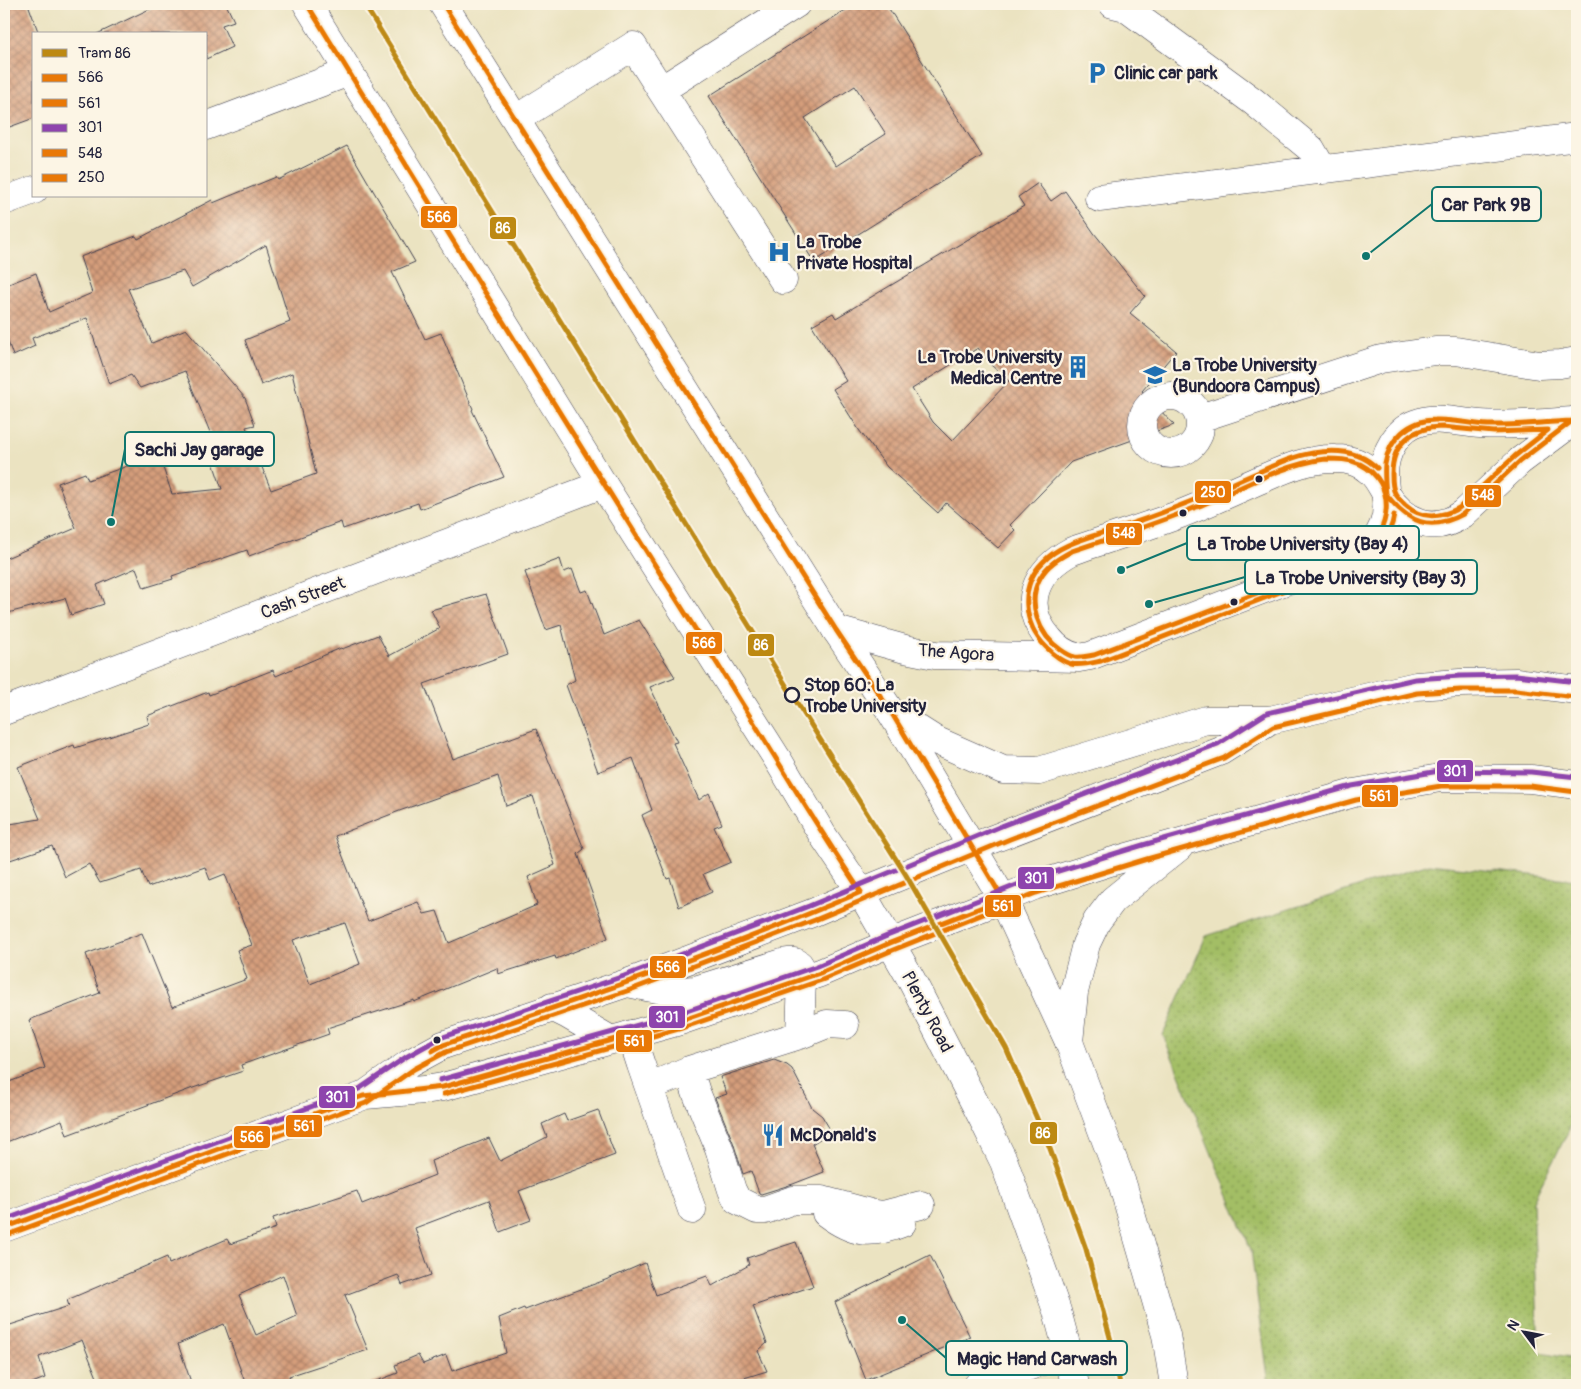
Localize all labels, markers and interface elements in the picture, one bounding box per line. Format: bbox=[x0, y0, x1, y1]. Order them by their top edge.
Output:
legend bbox=[32, 32, 208, 198]
text: Tram 86 bbox=[78, 44, 131, 63]
parking icon: Clinic car park bbox=[1084, 60, 1110, 86]
place label: Clinic car park bbox=[1114, 62, 1218, 85]
text: 566 bbox=[78, 68, 104, 87]
text: 561 bbox=[78, 94, 101, 113]
text: 301 bbox=[78, 118, 102, 137]
text: 548 bbox=[78, 144, 103, 163]
text: 250 bbox=[78, 168, 105, 187]
callout: Car Park 9B bbox=[1432, 187, 1541, 221]
text: Car Park 9B bbox=[1441, 193, 1531, 217]
line badge: 566 bbox=[420, 205, 458, 229]
text: 566 bbox=[427, 209, 451, 226]
line badge: 86 bbox=[489, 216, 517, 240]
text: 86 bbox=[495, 220, 511, 237]
place label: La Trobe Private Hospital bbox=[796, 231, 912, 275]
hospital icon: La Trobe Private Hospital bbox=[766, 239, 792, 265]
place label: La Trobe University Medical Centre bbox=[917, 346, 1063, 390]
building icon: La Trobe University Medical Centre bbox=[1065, 354, 1091, 380]
place label: La Trobe University (Bundoora Campus) bbox=[1172, 354, 1321, 398]
school or university icon: La Trobe University (Bundoora Campus) bbox=[1142, 362, 1168, 388]
callout: Sachi Jay garage bbox=[125, 432, 274, 466]
text: Sachi Jay garage bbox=[134, 438, 264, 462]
unlabelled marker bbox=[1254, 474, 1264, 484]
line badge: 250 bbox=[1194, 480, 1232, 504]
text: 250 bbox=[1201, 484, 1226, 501]
line badge: 548 bbox=[1464, 484, 1502, 508]
text: 548 bbox=[1472, 487, 1494, 504]
unlabelled marker bbox=[1178, 508, 1188, 518]
line badge: 548 bbox=[1105, 522, 1143, 546]
text: 548 bbox=[1113, 525, 1135, 542]
callout: La Trobe University (Bay 4) bbox=[1187, 526, 1419, 560]
text: La Trobe University (Bay 4) bbox=[1197, 532, 1409, 556]
callout: La Trobe University (Bay 3) bbox=[1245, 560, 1477, 594]
text: La Trobe University (Bay 3) bbox=[1255, 566, 1467, 590]
street label: Cash Street bbox=[257, 571, 349, 625]
unlabelled marker bbox=[1229, 597, 1239, 607]
line badge: 566 bbox=[685, 631, 723, 655]
line badge: 86 bbox=[747, 633, 775, 657]
text: 566 bbox=[692, 635, 716, 652]
text: 86 bbox=[753, 637, 769, 654]
street label: The Agora bbox=[917, 639, 995, 667]
place label: Stop 60: La Trobe University bbox=[803, 674, 927, 718]
marker: Stop 60: La Trobe University bbox=[784, 687, 800, 703]
line badge: 301 bbox=[1436, 759, 1474, 783]
text: 301 bbox=[1444, 763, 1466, 780]
line badge: 561 bbox=[1361, 784, 1399, 808]
text: 561 bbox=[1369, 788, 1391, 805]
line badge: 301 bbox=[1017, 866, 1055, 890]
text: 301 bbox=[1025, 870, 1047, 887]
line badge: 561 bbox=[984, 894, 1022, 918]
text: 561 bbox=[992, 898, 1014, 915]
line badge: 566 bbox=[649, 955, 687, 979]
text: 566 bbox=[656, 959, 680, 976]
street label: Plenty Road bbox=[896, 967, 958, 1057]
line badge: 301 bbox=[648, 1005, 686, 1029]
text: 301 bbox=[656, 1009, 678, 1026]
line badge: 561 bbox=[615, 1029, 653, 1053]
text: 561 bbox=[623, 1033, 645, 1050]
unlabelled marker bbox=[432, 1035, 442, 1045]
line badge: 301 bbox=[318, 1085, 356, 1109]
text: 301 bbox=[326, 1089, 348, 1106]
line badge: 561 bbox=[285, 1114, 323, 1138]
text: 561 bbox=[293, 1118, 315, 1135]
line badge: 86 bbox=[1029, 1121, 1058, 1145]
restaurant icon: McDonald's bbox=[760, 1122, 786, 1148]
place label: McDonald's bbox=[790, 1124, 877, 1147]
line badge: 566 bbox=[233, 1125, 271, 1149]
text: 86 bbox=[1035, 1125, 1051, 1142]
text: 566 bbox=[240, 1129, 264, 1146]
north arrow bbox=[1498, 1306, 1548, 1356]
text: N bbox=[1504, 1317, 1523, 1334]
callout: Magic Hand Carwash bbox=[946, 1341, 1127, 1375]
text: Magic Hand Carwash bbox=[957, 1347, 1117, 1371]

